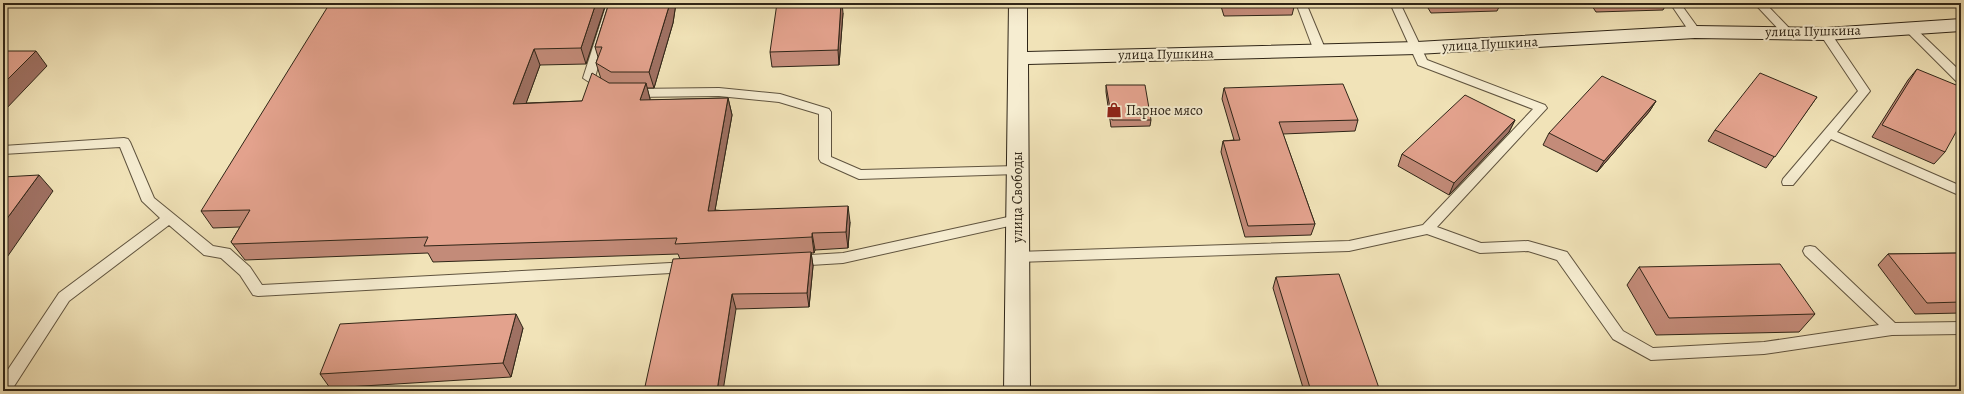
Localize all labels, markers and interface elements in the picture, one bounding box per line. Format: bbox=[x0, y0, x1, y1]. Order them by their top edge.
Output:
street label: улица Пушкина bbox=[1764, 21, 1862, 41]
street label: улица Пушкина bbox=[1441, 32, 1539, 56]
street label: улица Пушкина bbox=[1117, 44, 1215, 64]
shop icon: Парное мясо bbox=[1105, 101, 1123, 119]
place label: Парное мясо bbox=[1126, 101, 1203, 120]
street label: улица Свободы bbox=[1008, 151, 1027, 244]

